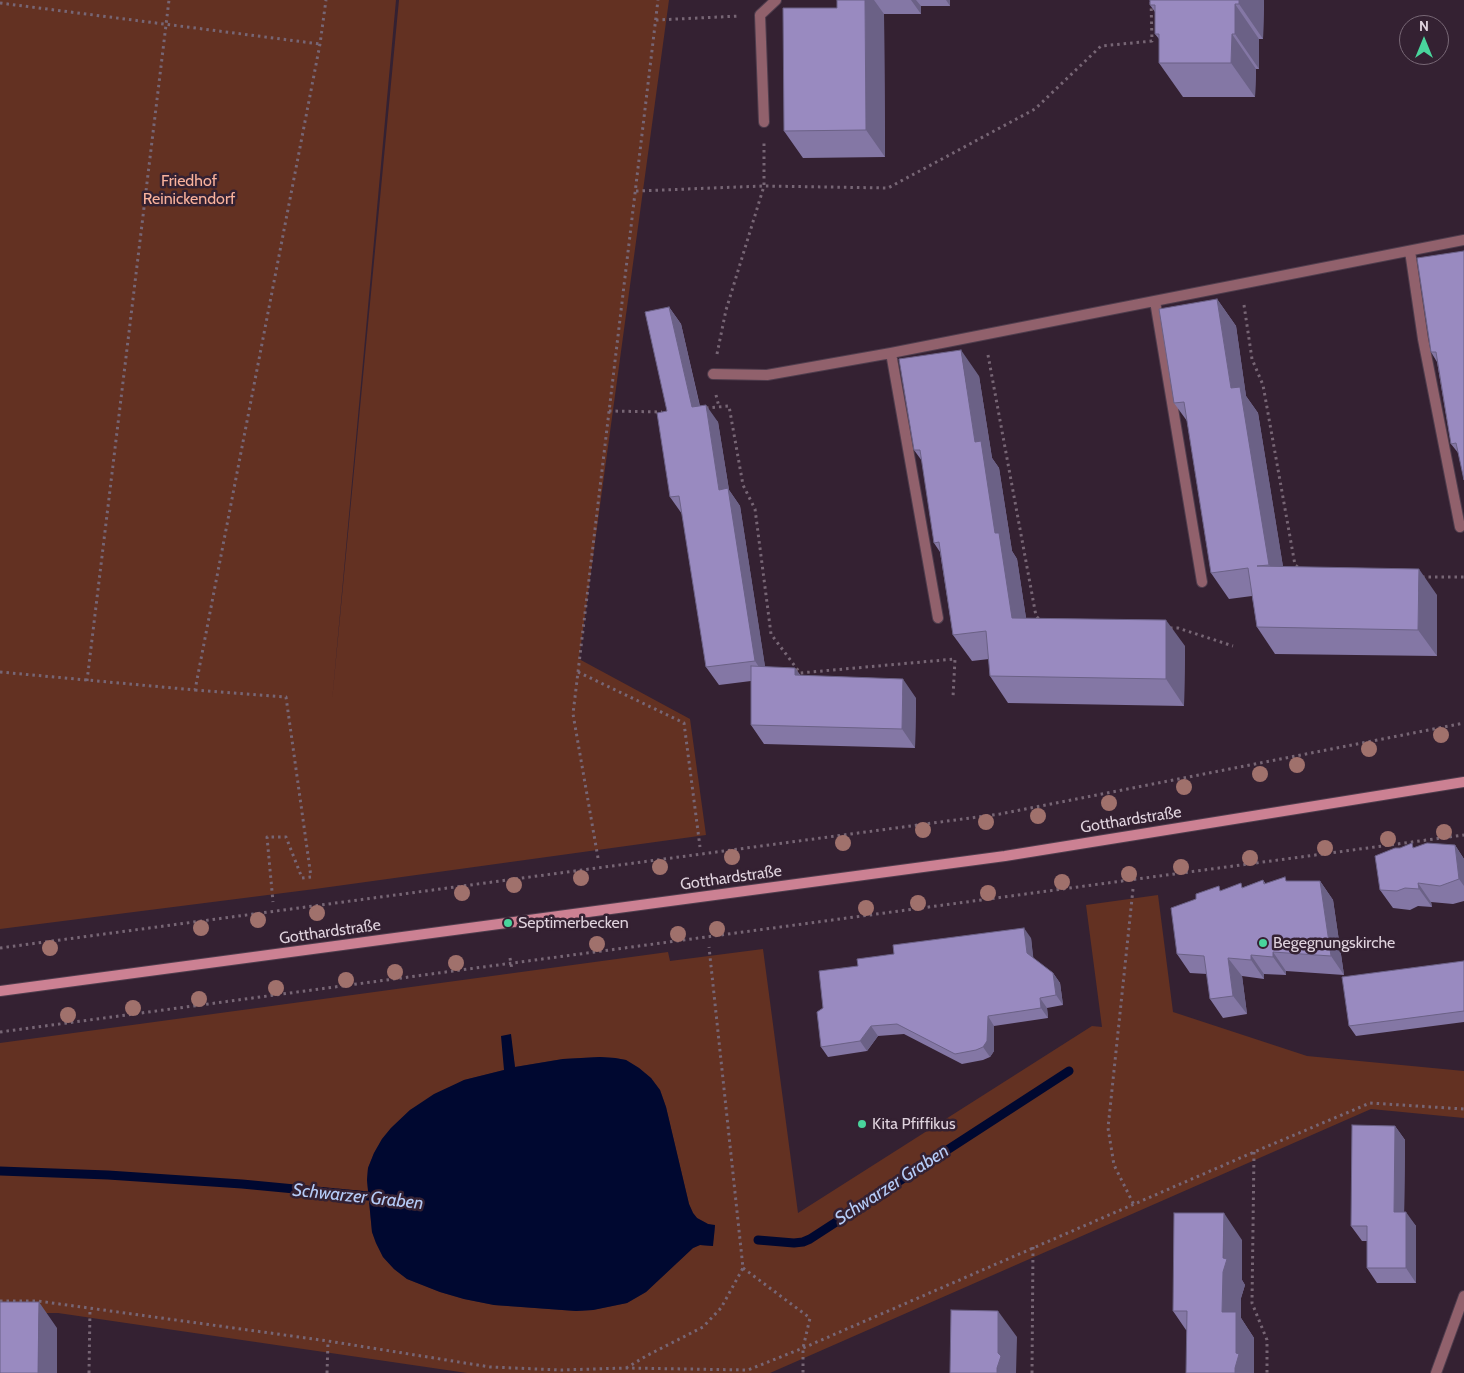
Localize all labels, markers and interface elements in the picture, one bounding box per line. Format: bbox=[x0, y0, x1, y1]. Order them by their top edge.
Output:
north arrow bbox=[1399, 15, 1449, 65]
text: N bbox=[1419, 17, 1429, 35]
park label: Friedhof Reinickendorf bbox=[143, 171, 235, 209]
street label: Gotthardstraße bbox=[1079, 803, 1183, 837]
street label: Gotthardstraße bbox=[679, 861, 783, 895]
place label: Septimerbecken bbox=[518, 913, 629, 933]
street label: Gotthardstraße bbox=[278, 915, 382, 949]
marker: Septimerbecken bbox=[502, 917, 514, 929]
place label: Begegnungskirche bbox=[1273, 933, 1395, 953]
marker: Begegnungskirche bbox=[1257, 937, 1269, 949]
place label: Kita Pfiffikus bbox=[872, 1114, 956, 1134]
marker: Kita Pfiffikus bbox=[856, 1118, 868, 1130]
water label: Schwarzer Graben bbox=[831, 1140, 953, 1230]
water label: Schwarzer Graben bbox=[292, 1179, 424, 1215]

